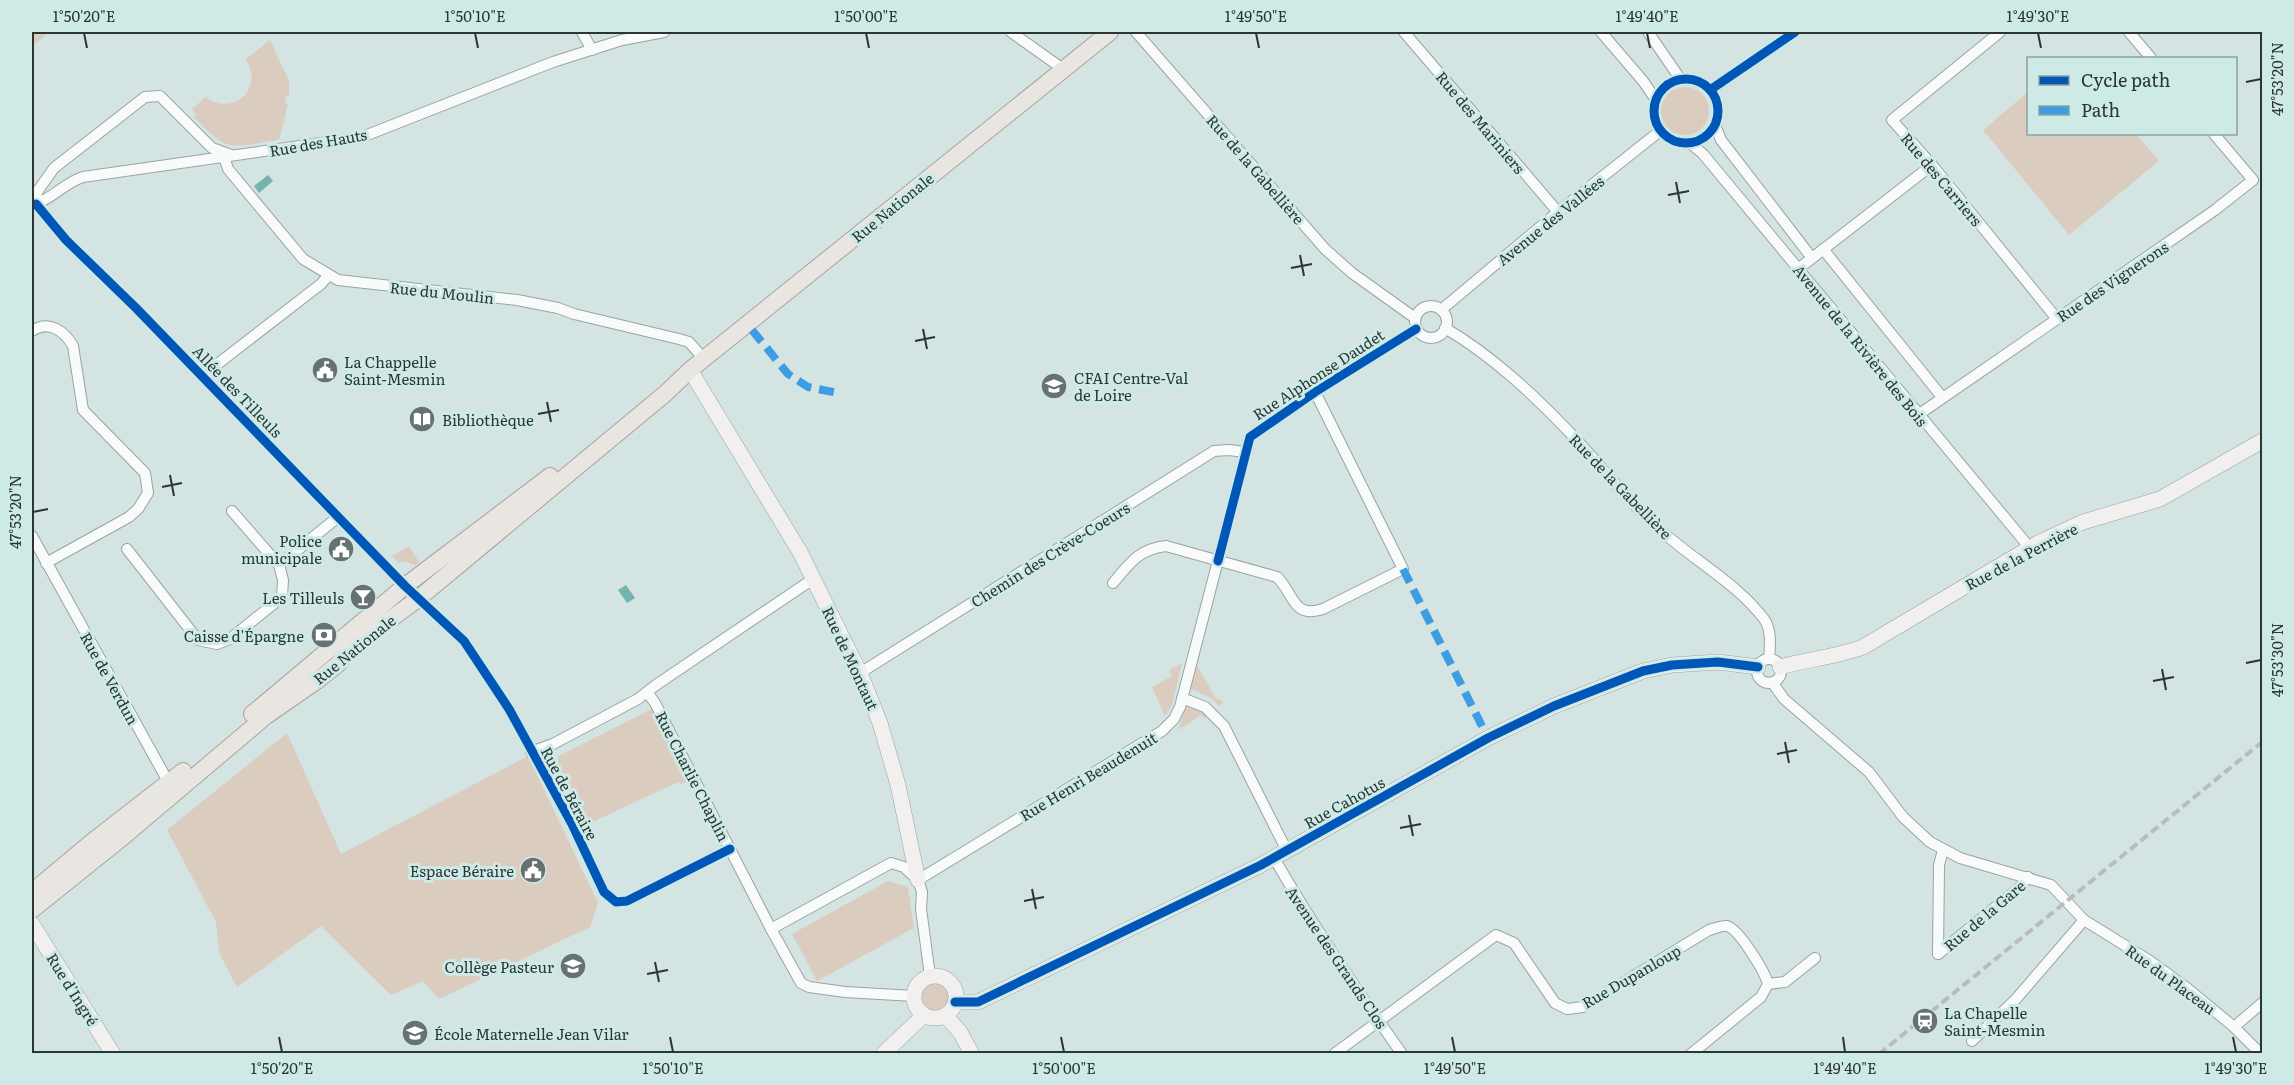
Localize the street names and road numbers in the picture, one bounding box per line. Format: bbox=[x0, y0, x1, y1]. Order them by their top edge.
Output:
street label: Rue des Mariniers bbox=[1431, 66, 1531, 179]
street label: Rue de la Gabellière bbox=[1202, 109, 1311, 229]
street label: Rue des Hauts bbox=[267, 122, 369, 162]
street label: Rue des Carriers bbox=[1896, 127, 1988, 231]
street label: Rue Nationale bbox=[846, 166, 938, 247]
street label: Avenue des Vallées bbox=[1491, 169, 1609, 271]
street label: Rue des Vignerons bbox=[2051, 235, 2173, 327]
street label: Avenue de la Rivière des Bois bbox=[1788, 259, 1934, 431]
street label: Rue du Moulin bbox=[389, 275, 495, 309]
street label: Rue Alphonse Daudet bbox=[1248, 323, 1388, 425]
street label: Allée des Tilleuls bbox=[188, 340, 288, 443]
street label: Rue de la Gabellière bbox=[1564, 428, 1678, 544]
street label: Chemin des Crève-Coeurs bbox=[966, 495, 1134, 612]
street label: Rue de la Perrière bbox=[1961, 516, 2082, 595]
street label: Rue de Montaut bbox=[817, 602, 885, 714]
street label: Rue Nationale bbox=[308, 608, 400, 689]
street label: Rue de Verdun bbox=[75, 627, 145, 729]
street label: Rue Charlie Chaplin bbox=[650, 707, 736, 845]
street label: Rue Henri Beaudenuit bbox=[1015, 726, 1161, 826]
street label: Rue de Béraire bbox=[536, 742, 604, 844]
street label: Rue Cahotus bbox=[1299, 770, 1389, 834]
street label: Rue de la Gare bbox=[1938, 874, 2030, 956]
street label: Avenue des Grands Clos bbox=[1281, 881, 1394, 1033]
street label: Rue Dupanloup bbox=[1577, 938, 1685, 1014]
street label: Rue du Placeau bbox=[2121, 938, 2221, 1020]
street label: Rue d'Ingré bbox=[41, 948, 105, 1030]

